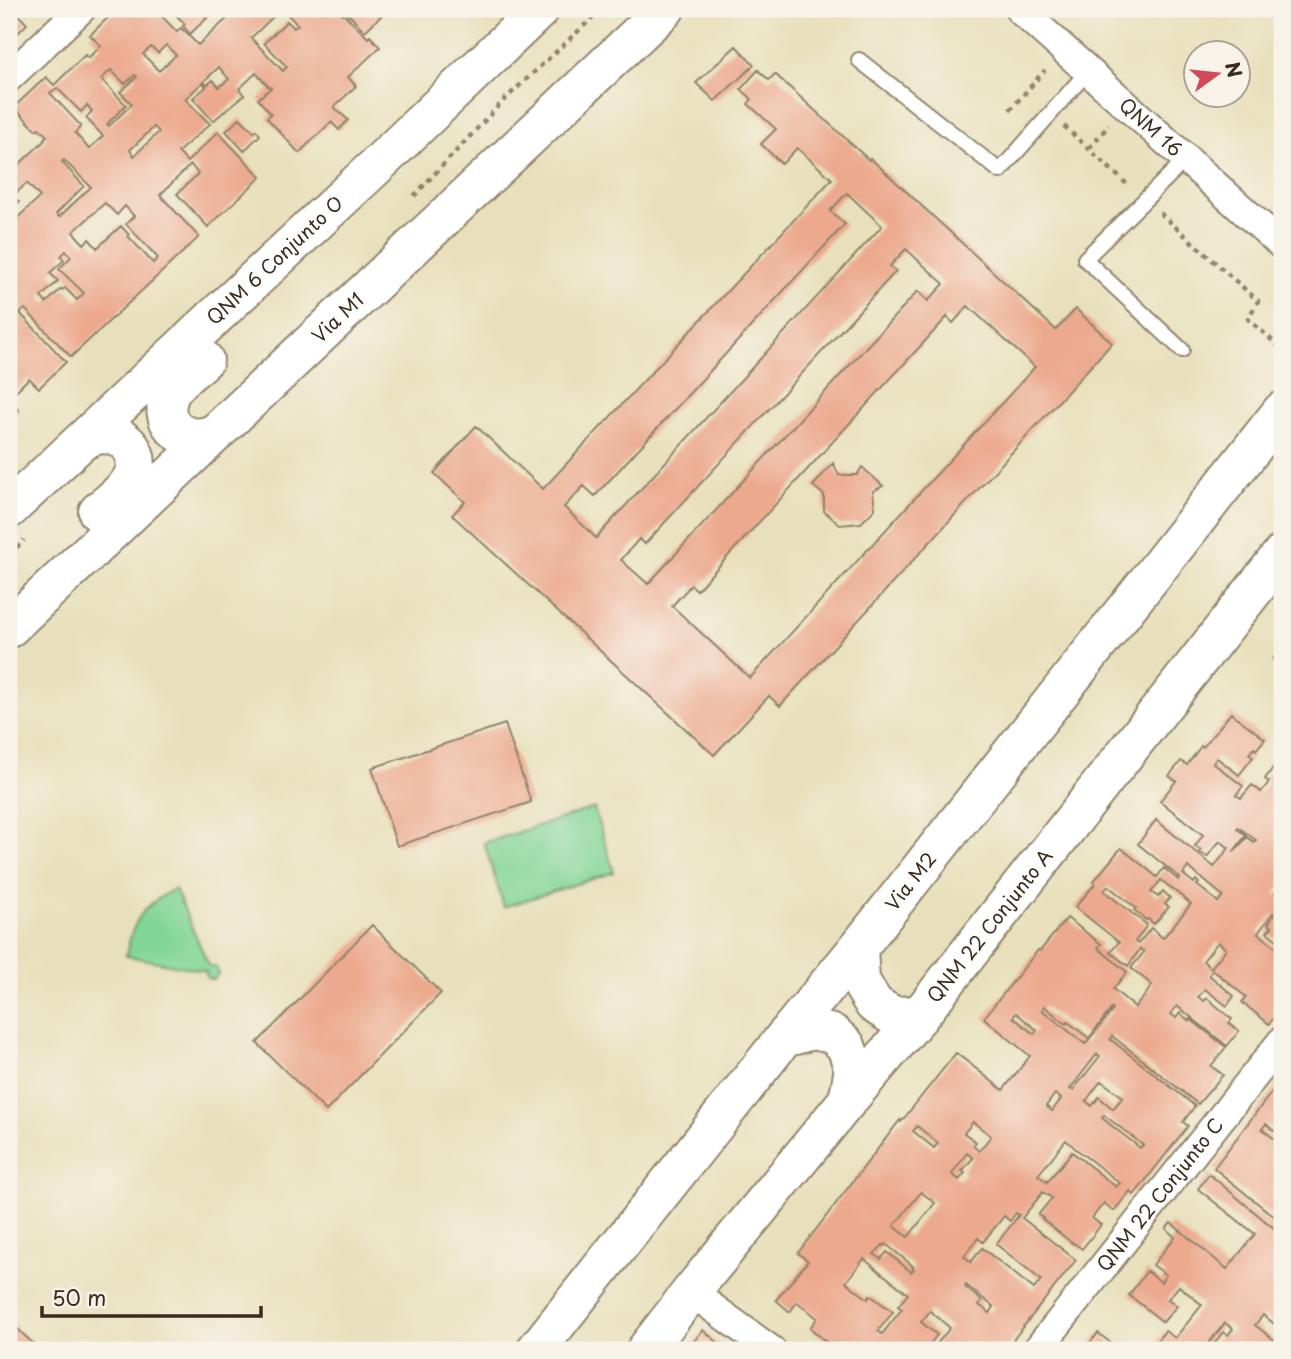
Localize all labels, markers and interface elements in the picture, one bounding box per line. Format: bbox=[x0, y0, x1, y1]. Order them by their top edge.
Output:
north arrow bbox=[1182, 38, 1252, 108]
text: N bbox=[1219, 58, 1250, 80]
street label: QNM 16 bbox=[1114, 91, 1189, 162]
street label: QNM 6 Conjunto O bbox=[200, 189, 349, 331]
street label: Via M1 bbox=[305, 286, 369, 349]
street label: QNM 22 Conjunto A bbox=[920, 842, 1058, 1008]
street label: Via M2 bbox=[878, 845, 942, 916]
street label: QNM 22 Conjunto C bbox=[1089, 1111, 1229, 1277]
scale bar bbox=[42, 1275, 261, 1319]
text: 50 m bbox=[52, 1281, 106, 1313]

